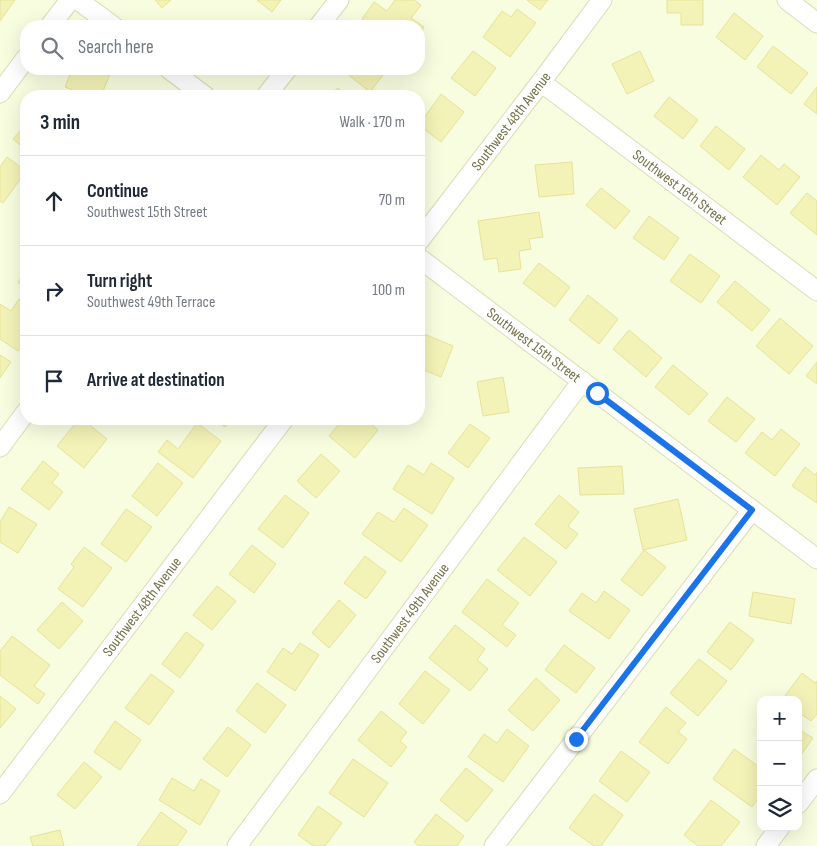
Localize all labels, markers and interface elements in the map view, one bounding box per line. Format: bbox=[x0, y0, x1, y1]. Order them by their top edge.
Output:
search box bbox=[20, 20, 425, 75]
icon: search bbox=[38, 34, 66, 62]
text: Search here bbox=[78, 36, 154, 59]
street label: Southwest 48th Avenue bbox=[467, 68, 555, 175]
text: 3 min bbox=[40, 110, 80, 135]
text: Walk · 170 m bbox=[340, 113, 405, 132]
street label: Southwest 16th Street bbox=[628, 146, 731, 230]
text: Continue bbox=[87, 180, 148, 203]
icon: ahead bbox=[40, 187, 68, 215]
text: 70 m bbox=[379, 191, 405, 210]
text: Southwest 15th Street bbox=[87, 203, 207, 222]
text: Turn right bbox=[87, 270, 152, 293]
icon: right bbox=[40, 277, 68, 305]
text: 100 m bbox=[372, 281, 405, 300]
text: Southwest 49th Terrace bbox=[87, 293, 215, 312]
street label: Southwest 15th Street bbox=[483, 304, 585, 387]
icon: arrive bbox=[40, 367, 68, 395]
text: Arrive at destination bbox=[87, 369, 225, 392]
route start bbox=[586, 382, 609, 405]
street label: Southwest 48th Avenue bbox=[99, 554, 186, 660]
street label: Southwest 49th Avenue bbox=[367, 560, 454, 667]
map controls bbox=[757, 696, 802, 831]
button: + bbox=[757, 696, 802, 741]
route end bbox=[565, 728, 588, 751]
button: − bbox=[757, 741, 802, 786]
button: layers bbox=[757, 786, 802, 831]

